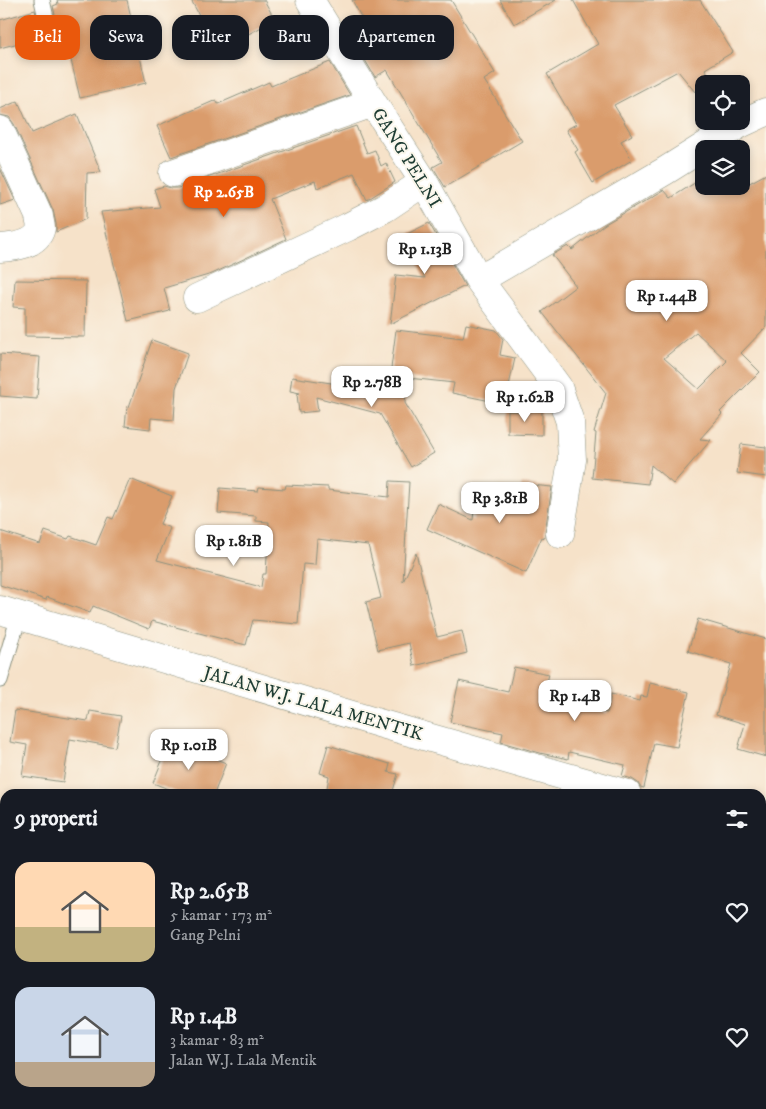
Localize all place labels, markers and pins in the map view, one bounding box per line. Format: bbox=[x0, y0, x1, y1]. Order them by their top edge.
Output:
pin: Rp 2.65B bbox=[172, 176, 276, 218]
pin: Rp 1.13B bbox=[373, 232, 477, 275]
pin: Rp 1.44B bbox=[615, 280, 719, 322]
pin: Rp 2.78B bbox=[320, 366, 424, 408]
pin: Rp 1.62B bbox=[473, 380, 577, 423]
pin: Rp 3.81B bbox=[448, 482, 552, 524]
pin: Rp 1.81B bbox=[182, 524, 286, 567]
pin: Rp 1.4B bbox=[529, 680, 621, 722]
pin: Rp 1.01B bbox=[137, 728, 241, 771]

